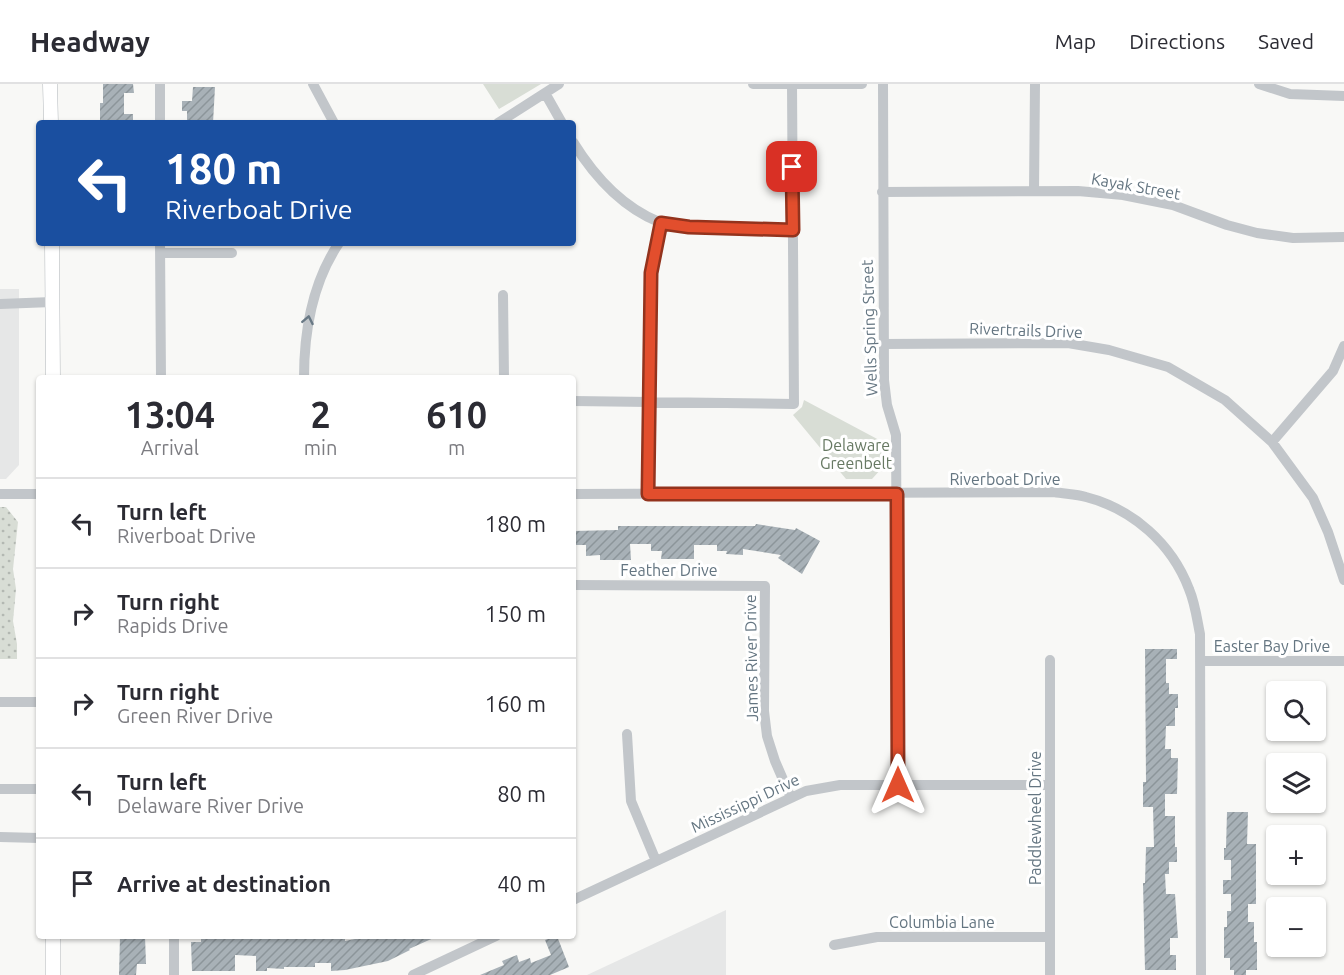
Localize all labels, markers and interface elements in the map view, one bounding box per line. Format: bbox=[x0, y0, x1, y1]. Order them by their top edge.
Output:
text: Headway bbox=[30, 26, 150, 57]
text: Map bbox=[1055, 29, 1096, 53]
text: Directions bbox=[1129, 29, 1225, 53]
text: Saved bbox=[1258, 29, 1314, 53]
pin bbox=[766, 141, 817, 192]
icon: left bbox=[66, 144, 144, 222]
text: 180 m bbox=[165, 145, 282, 192]
icon: arrive bbox=[775, 150, 808, 183]
street label: Kayak Street bbox=[1090, 169, 1183, 203]
text: Riverboat Drive bbox=[165, 194, 353, 224]
street label: Wells Spring Street bbox=[858, 259, 880, 397]
one-way arrow bbox=[301, 315, 314, 325]
street label: Rivertrails Drive bbox=[969, 319, 1083, 341]
text: 13:04 bbox=[125, 394, 215, 435]
text: 2 bbox=[310, 394, 331, 435]
text: 610 bbox=[426, 394, 487, 435]
text: Arrival bbox=[141, 436, 199, 459]
text: min bbox=[304, 436, 337, 459]
text: m bbox=[448, 436, 465, 459]
park label: Delaware Greenbelt bbox=[820, 436, 893, 472]
street label: Riverboat Drive bbox=[949, 470, 1061, 488]
text: Turn left bbox=[117, 499, 207, 524]
icon: left bbox=[66, 507, 99, 540]
text: 180 m bbox=[485, 511, 546, 536]
text: Riverboat Drive bbox=[117, 524, 256, 547]
street label: Feather Drive bbox=[620, 561, 718, 579]
text: Turn right bbox=[117, 589, 219, 614]
street label: James River Drive bbox=[741, 594, 761, 722]
icon: right bbox=[66, 597, 99, 630]
text: 150 m bbox=[485, 601, 546, 626]
text: Rapids Drive bbox=[117, 614, 229, 637]
street label: Easter Bay Drive bbox=[1214, 637, 1330, 655]
text: Turn right bbox=[117, 679, 219, 704]
map controls bbox=[1266, 681, 1326, 957]
button: search bbox=[1266, 681, 1326, 741]
icon: right bbox=[66, 687, 99, 720]
text: 160 m bbox=[485, 691, 546, 716]
text: Green River Drive bbox=[117, 704, 273, 727]
street label: Paddlewheel Drive bbox=[1026, 751, 1044, 885]
position arrow bbox=[866, 753, 930, 817]
button: layers bbox=[1266, 753, 1326, 813]
text: Turn left bbox=[117, 769, 207, 794]
street label: Mississippi Drive bbox=[688, 770, 802, 836]
icon: left bbox=[66, 777, 99, 810]
text: 80 m bbox=[497, 781, 546, 806]
text: Delaware River Drive bbox=[117, 794, 304, 817]
button: + bbox=[1266, 825, 1326, 885]
icon: arrive bbox=[66, 867, 99, 900]
text: Arrive at destination bbox=[117, 871, 331, 896]
text: 40 m bbox=[497, 871, 546, 896]
button: − bbox=[1266, 897, 1326, 957]
street label: Columbia Lane bbox=[889, 913, 995, 931]

